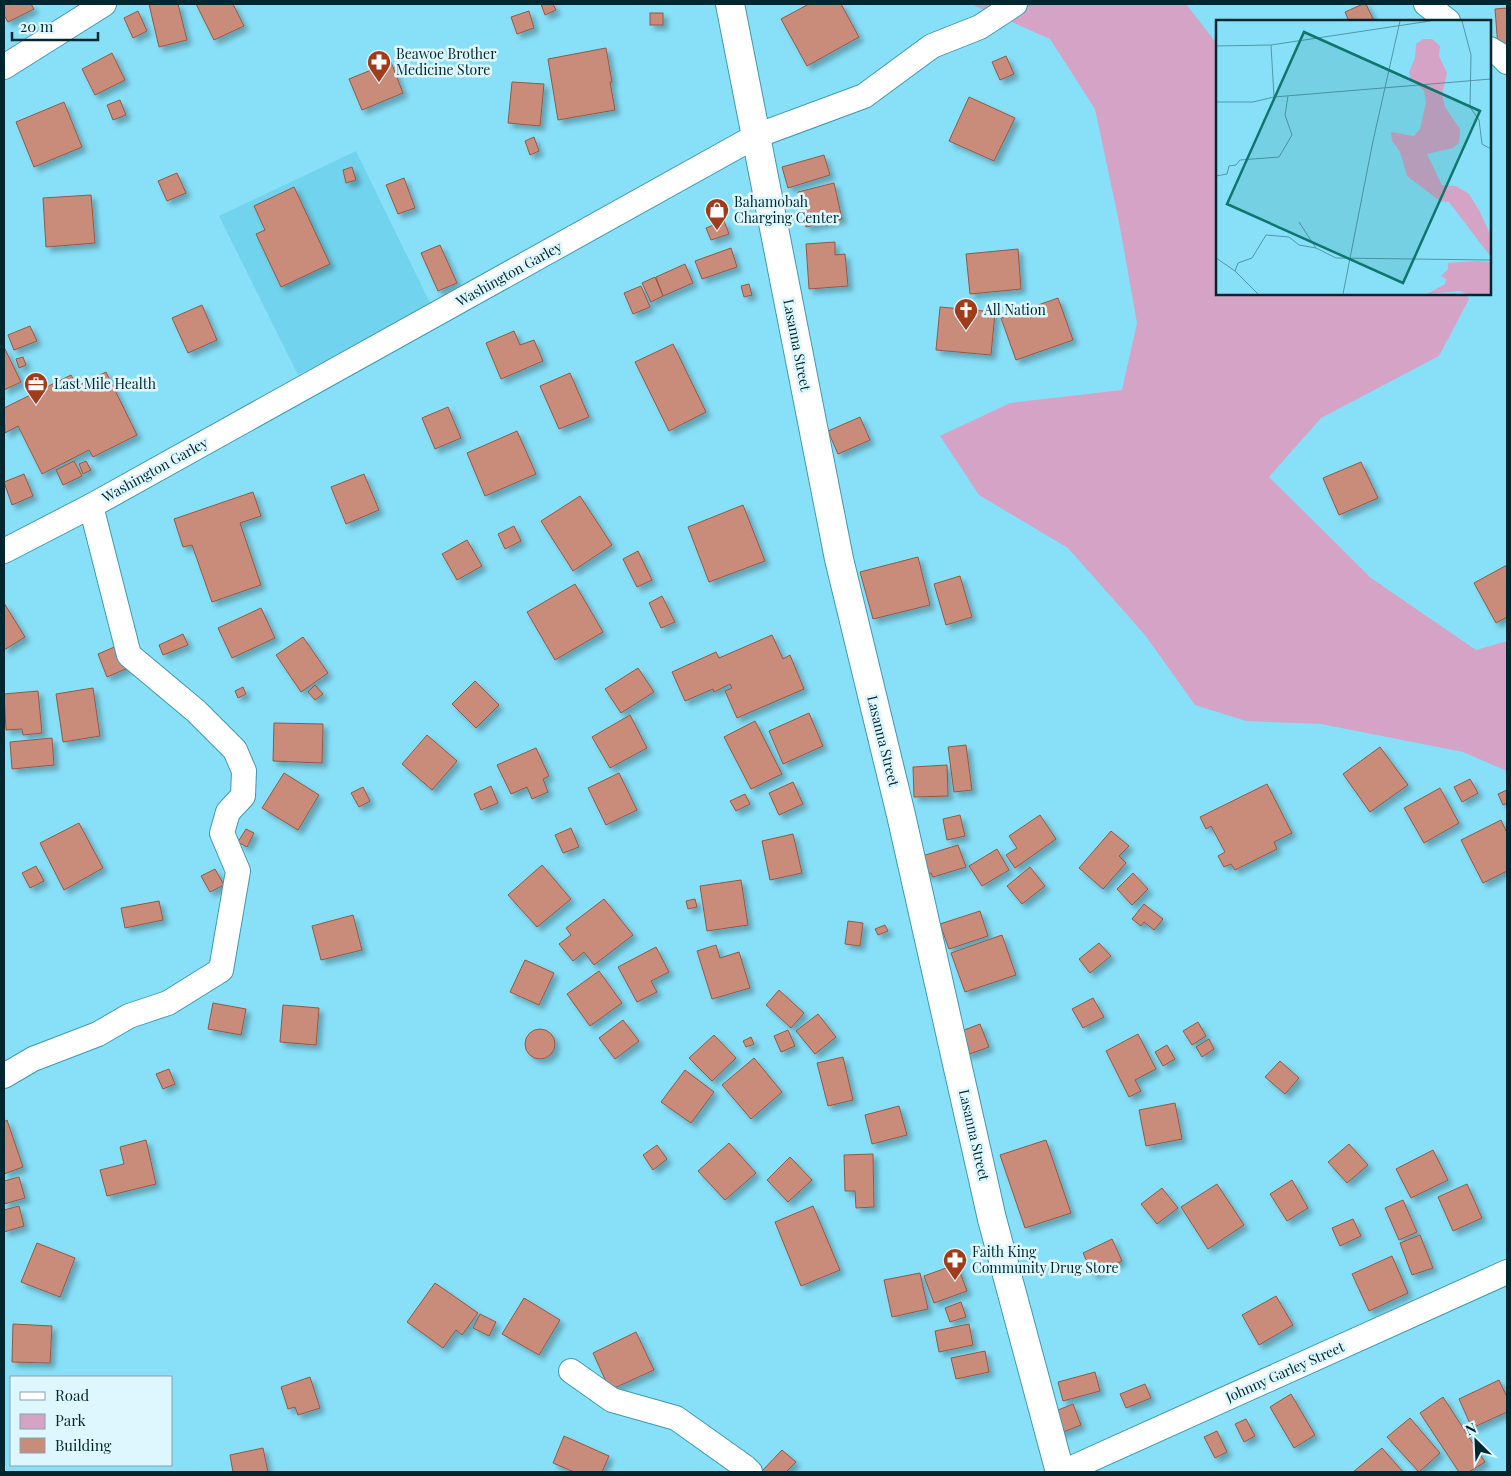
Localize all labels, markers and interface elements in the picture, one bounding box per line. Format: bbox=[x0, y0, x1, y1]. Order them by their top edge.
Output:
scale bar bbox=[12, 10, 99, 42]
text: 20 m bbox=[20, 16, 54, 36]
inset map bbox=[1216, 20, 1491, 295]
place label: Beawoe Brother Medicine Store bbox=[396, 44, 497, 79]
pharmacy icon: Beawoe Brother Medicine Store bbox=[366, 49, 392, 83]
place label: Bahamobah Charging Center bbox=[734, 192, 840, 227]
shop icon: Bahamobah Charging Center bbox=[704, 197, 730, 231]
street label: Washington Garley bbox=[452, 237, 565, 311]
street label: Lasanna Street bbox=[779, 297, 816, 393]
church icon: All Nation bbox=[953, 297, 979, 331]
place label: All Nation bbox=[983, 300, 1047, 319]
office icon: Last Mile Health bbox=[23, 371, 49, 405]
place label: Last Mile Health bbox=[54, 374, 157, 393]
street label: Washington Garley bbox=[98, 433, 211, 507]
street label: Lasanna Street bbox=[863, 693, 904, 789]
street label: Lasanna Street bbox=[955, 1087, 994, 1183]
place label: Faith King Community Drug Store bbox=[972, 1242, 1118, 1277]
pharmacy icon: Faith King Community Drug Store bbox=[942, 1247, 968, 1281]
street label: Johnny Garley Street bbox=[1221, 1336, 1348, 1407]
legend bbox=[10, 1376, 172, 1466]
text: Road bbox=[55, 1385, 89, 1405]
text: Park bbox=[55, 1410, 87, 1430]
north arrow bbox=[1451, 1416, 1501, 1466]
text: N bbox=[1462, 1418, 1479, 1439]
text: Building bbox=[55, 1435, 112, 1455]

